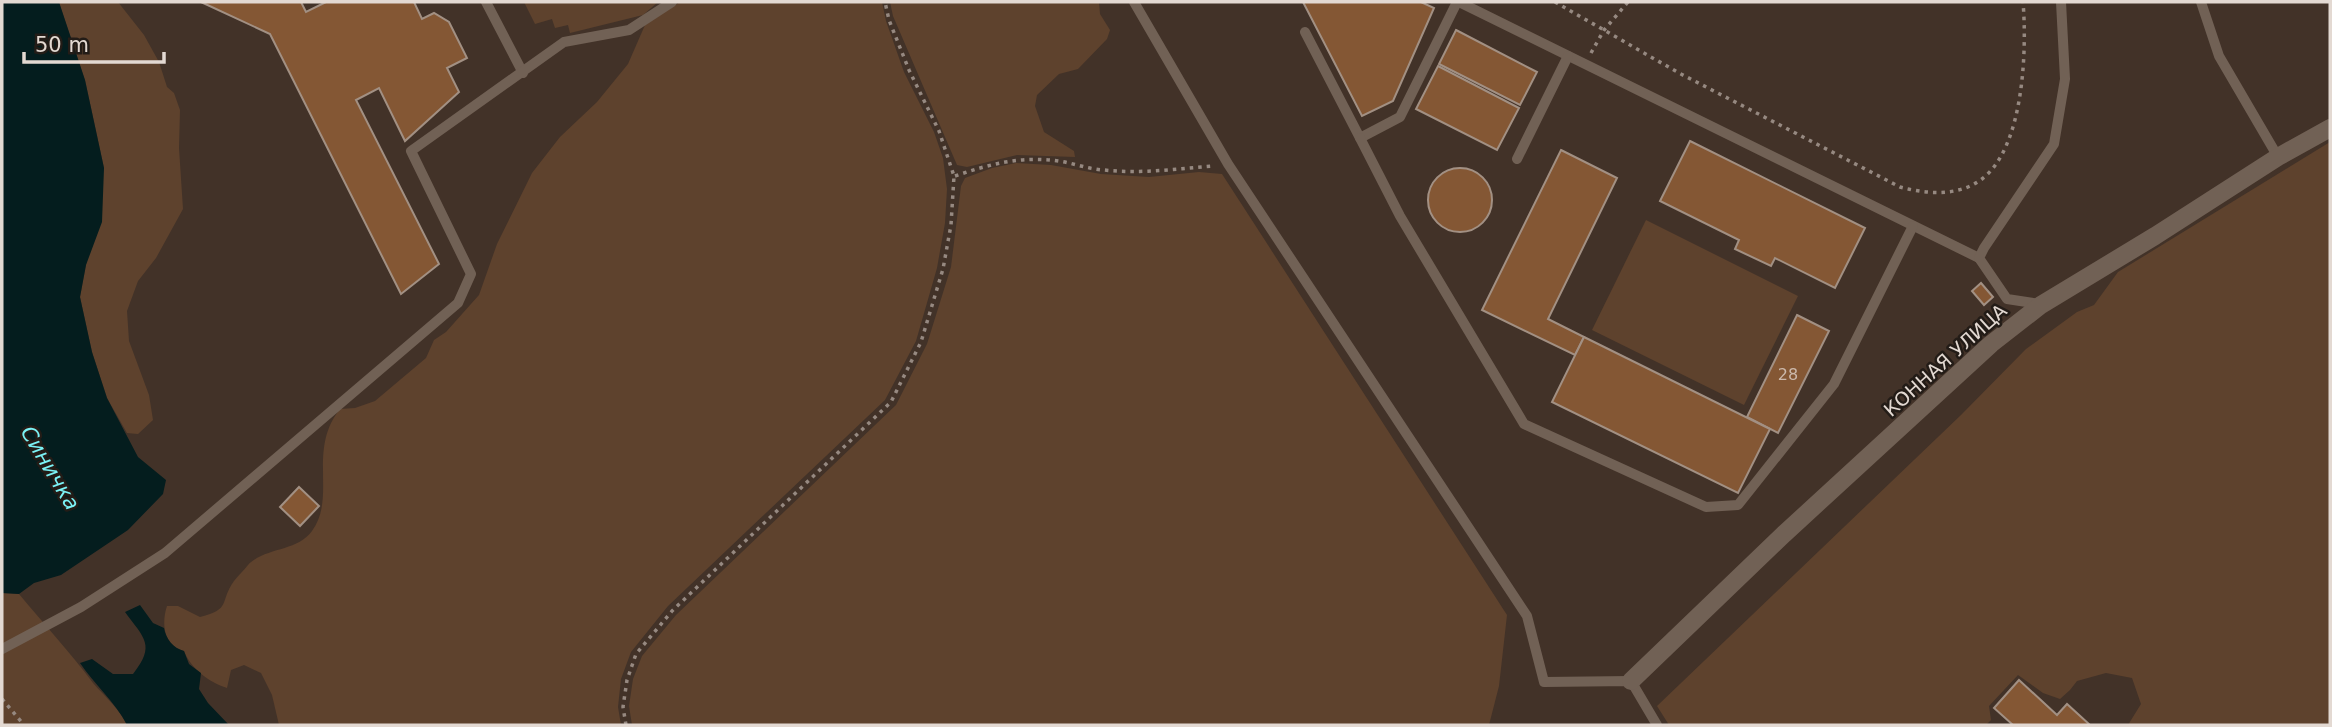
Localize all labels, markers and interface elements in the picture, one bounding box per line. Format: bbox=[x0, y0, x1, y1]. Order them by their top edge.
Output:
scale bar bbox=[24, 21, 164, 65]
text: 50 m bbox=[35, 33, 89, 57]
street label: КОННАЯ УЛИЦА bbox=[1879, 299, 2011, 421]
house number: 28 bbox=[1778, 365, 1798, 384]
water label: Синичка bbox=[16, 422, 84, 514]

